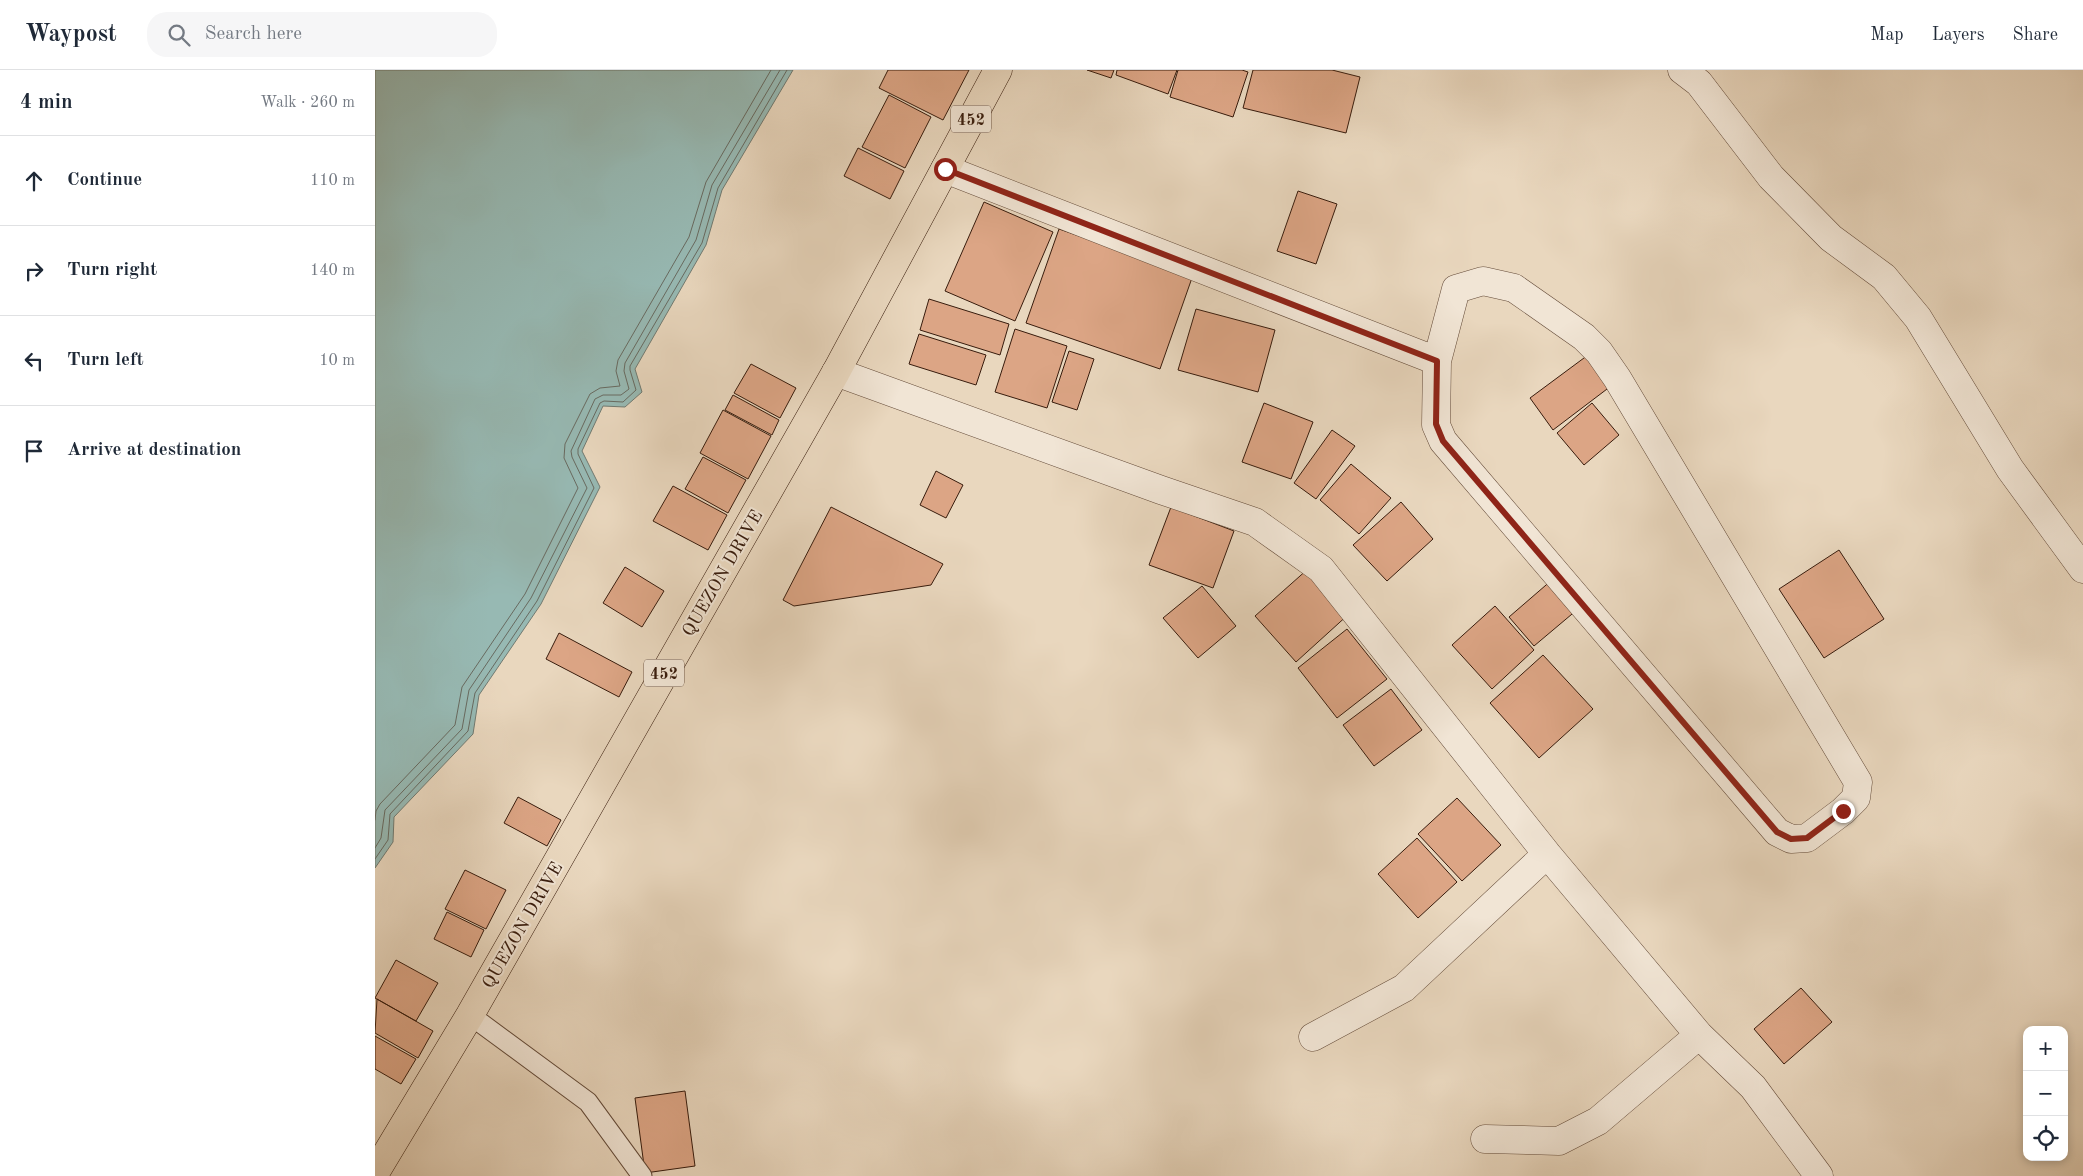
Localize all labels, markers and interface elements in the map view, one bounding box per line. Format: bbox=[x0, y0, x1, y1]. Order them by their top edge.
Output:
search box bbox=[147, 12, 497, 57]
icon: search bbox=[165, 21, 193, 49]
text: Waypost bbox=[25, 23, 117, 47]
text: Search here bbox=[205, 25, 302, 44]
text: Map bbox=[1870, 26, 1904, 44]
text: Layers bbox=[1932, 26, 1984, 44]
text: Share bbox=[2012, 26, 2058, 44]
text: 4 min bbox=[20, 92, 73, 113]
text: Walk · 260 m bbox=[260, 95, 355, 111]
road number: 452 bbox=[951, 106, 991, 132]
route start bbox=[934, 158, 957, 181]
icon: ahead bbox=[20, 167, 48, 195]
text: Continue bbox=[67, 171, 142, 190]
text: 110 m bbox=[310, 173, 355, 189]
icon: right bbox=[20, 257, 48, 285]
text: Turn right bbox=[67, 261, 157, 280]
text: 140 m bbox=[310, 263, 355, 279]
icon: left bbox=[20, 347, 48, 375]
text: Turn left bbox=[67, 351, 144, 370]
text: 10 m bbox=[319, 353, 355, 369]
icon: arrive bbox=[20, 437, 48, 465]
text: Arrive at destination bbox=[67, 441, 241, 460]
street label: QUEZON DRIVE bbox=[679, 507, 766, 640]
road number: 452 bbox=[644, 660, 684, 686]
route end bbox=[1832, 800, 1855, 823]
street label: QUEZON DRIVE bbox=[479, 859, 566, 992]
map controls bbox=[2023, 1026, 2068, 1161]
button: + bbox=[2023, 1026, 2068, 1071]
button: − bbox=[2023, 1071, 2068, 1116]
button: locate bbox=[2023, 1116, 2068, 1161]

